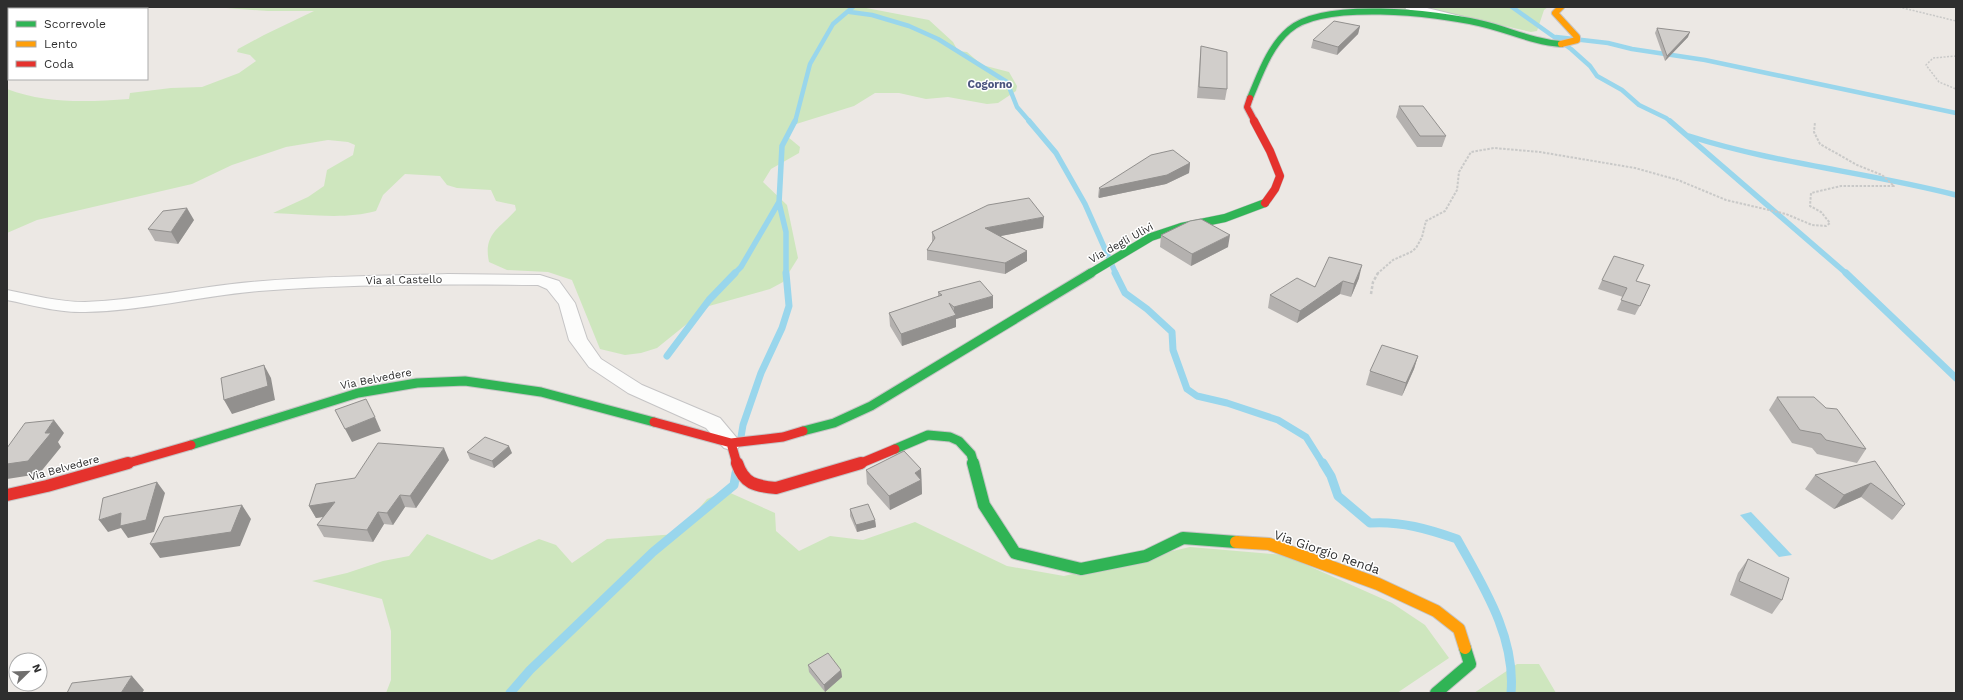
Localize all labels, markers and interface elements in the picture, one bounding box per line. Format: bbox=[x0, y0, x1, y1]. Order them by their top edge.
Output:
legend bbox=[8, 8, 148, 80]
text: Scorrevole bbox=[44, 17, 106, 31]
text: Lento bbox=[44, 37, 78, 51]
text: Coda bbox=[44, 57, 74, 71]
district label: Cogorno bbox=[968, 78, 1013, 91]
street label: Via degli Ulivi bbox=[1087, 220, 1156, 266]
street label: Via al Castello bbox=[366, 273, 442, 287]
street label: Via Belvedere bbox=[339, 366, 413, 392]
street label: Via Belvedere bbox=[27, 452, 101, 484]
street label: Via Giorgio Renda bbox=[1272, 527, 1383, 577]
north arrow bbox=[8, 652, 48, 692]
text: N bbox=[29, 662, 44, 675]

